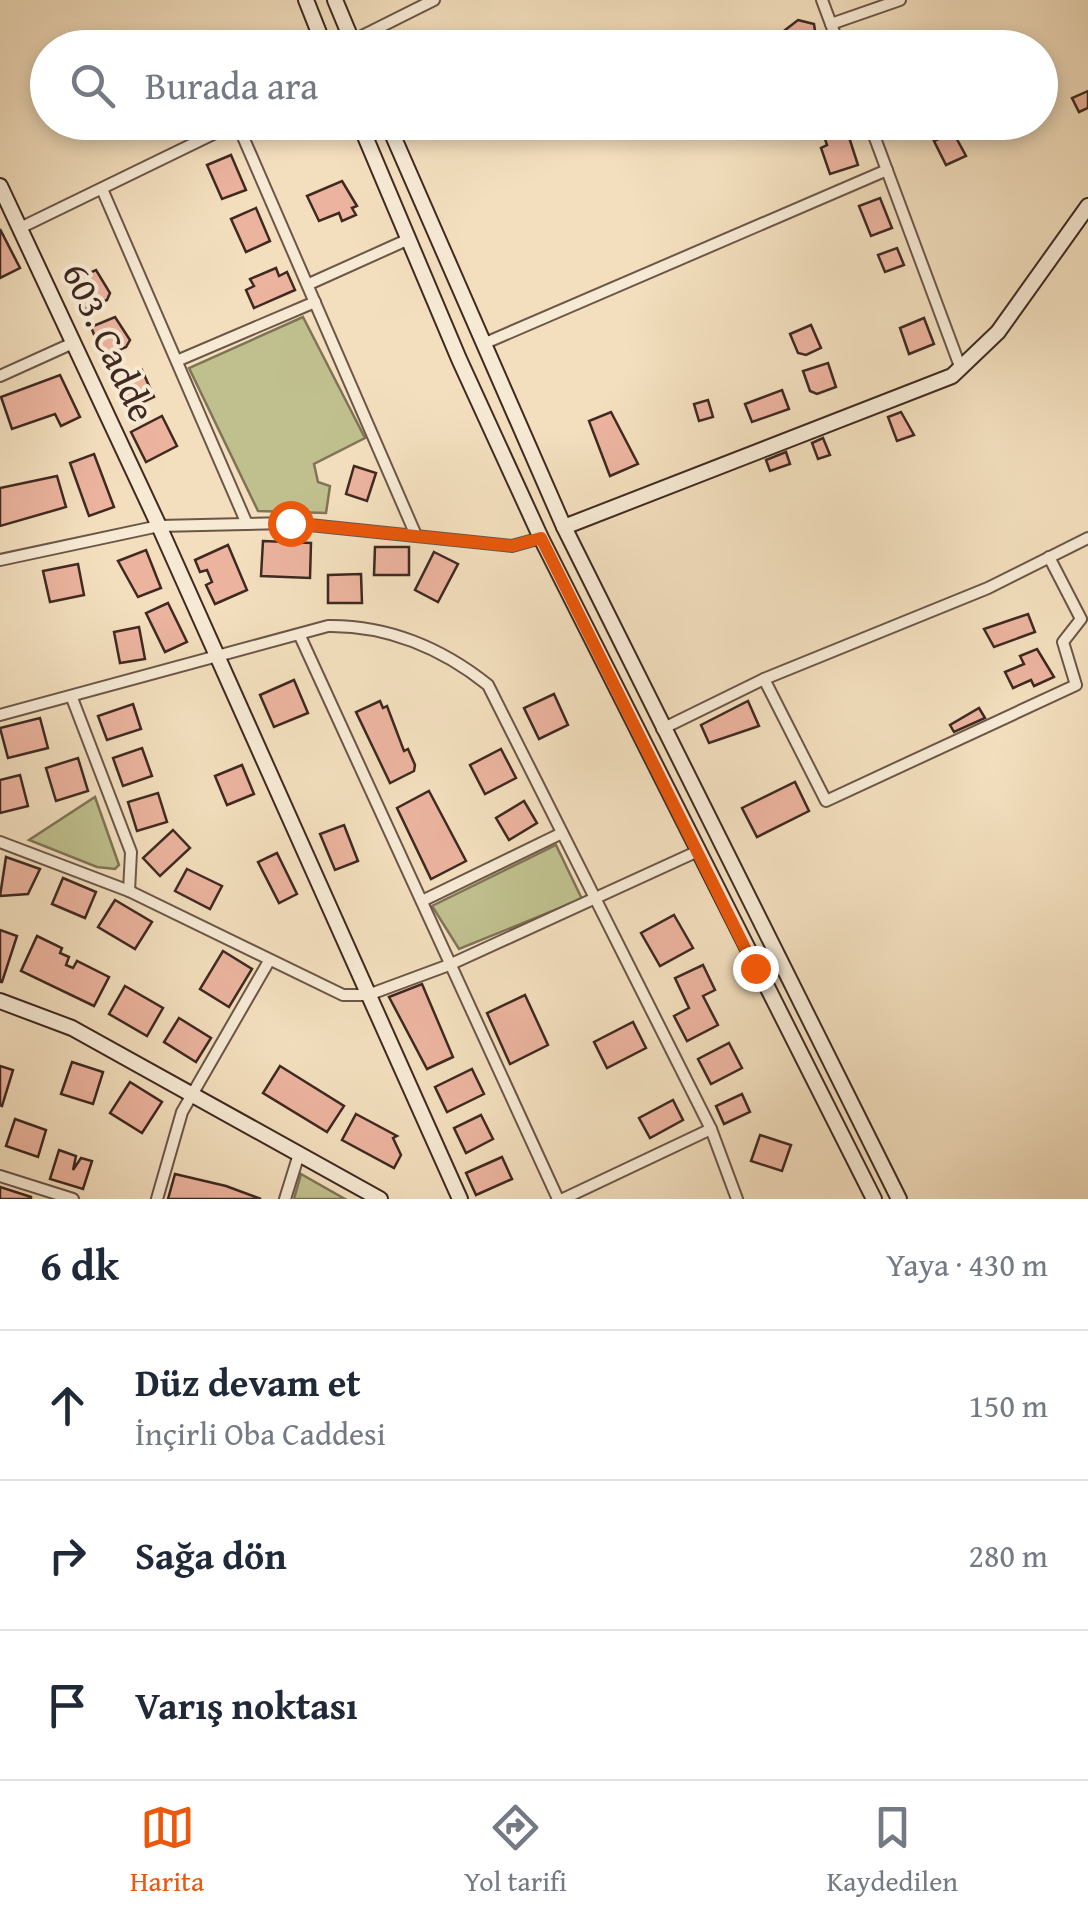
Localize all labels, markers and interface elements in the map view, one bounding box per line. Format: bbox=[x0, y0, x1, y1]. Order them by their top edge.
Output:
search box bbox=[30, 30, 1058, 140]
text: Burada ara bbox=[145, 57, 318, 113]
icon: search bbox=[65, 58, 120, 113]
street label: 603. Cadde bbox=[49, 253, 171, 430]
route start bbox=[268, 501, 314, 547]
route end bbox=[733, 946, 779, 992]
text: 6 dk bbox=[40, 1234, 119, 1295]
text: Yaya · 430 m bbox=[886, 1241, 1048, 1288]
text: Düz devam et bbox=[135, 1354, 361, 1410]
icon: ahead bbox=[40, 1378, 95, 1433]
text: 150 m bbox=[969, 1382, 1048, 1429]
text: İnçirli Oba Caddesi bbox=[135, 1410, 386, 1457]
text: Sağa dön bbox=[135, 1527, 287, 1583]
icon: right bbox=[40, 1528, 95, 1583]
text: 280 m bbox=[969, 1532, 1048, 1579]
text: Varış noktası bbox=[135, 1677, 358, 1733]
icon: arrive bbox=[40, 1678, 95, 1733]
tab: Harita bbox=[130, 1800, 204, 1901]
tab: Yol tarifi bbox=[464, 1800, 567, 1901]
tab: Kaydedilen bbox=[827, 1800, 958, 1901]

